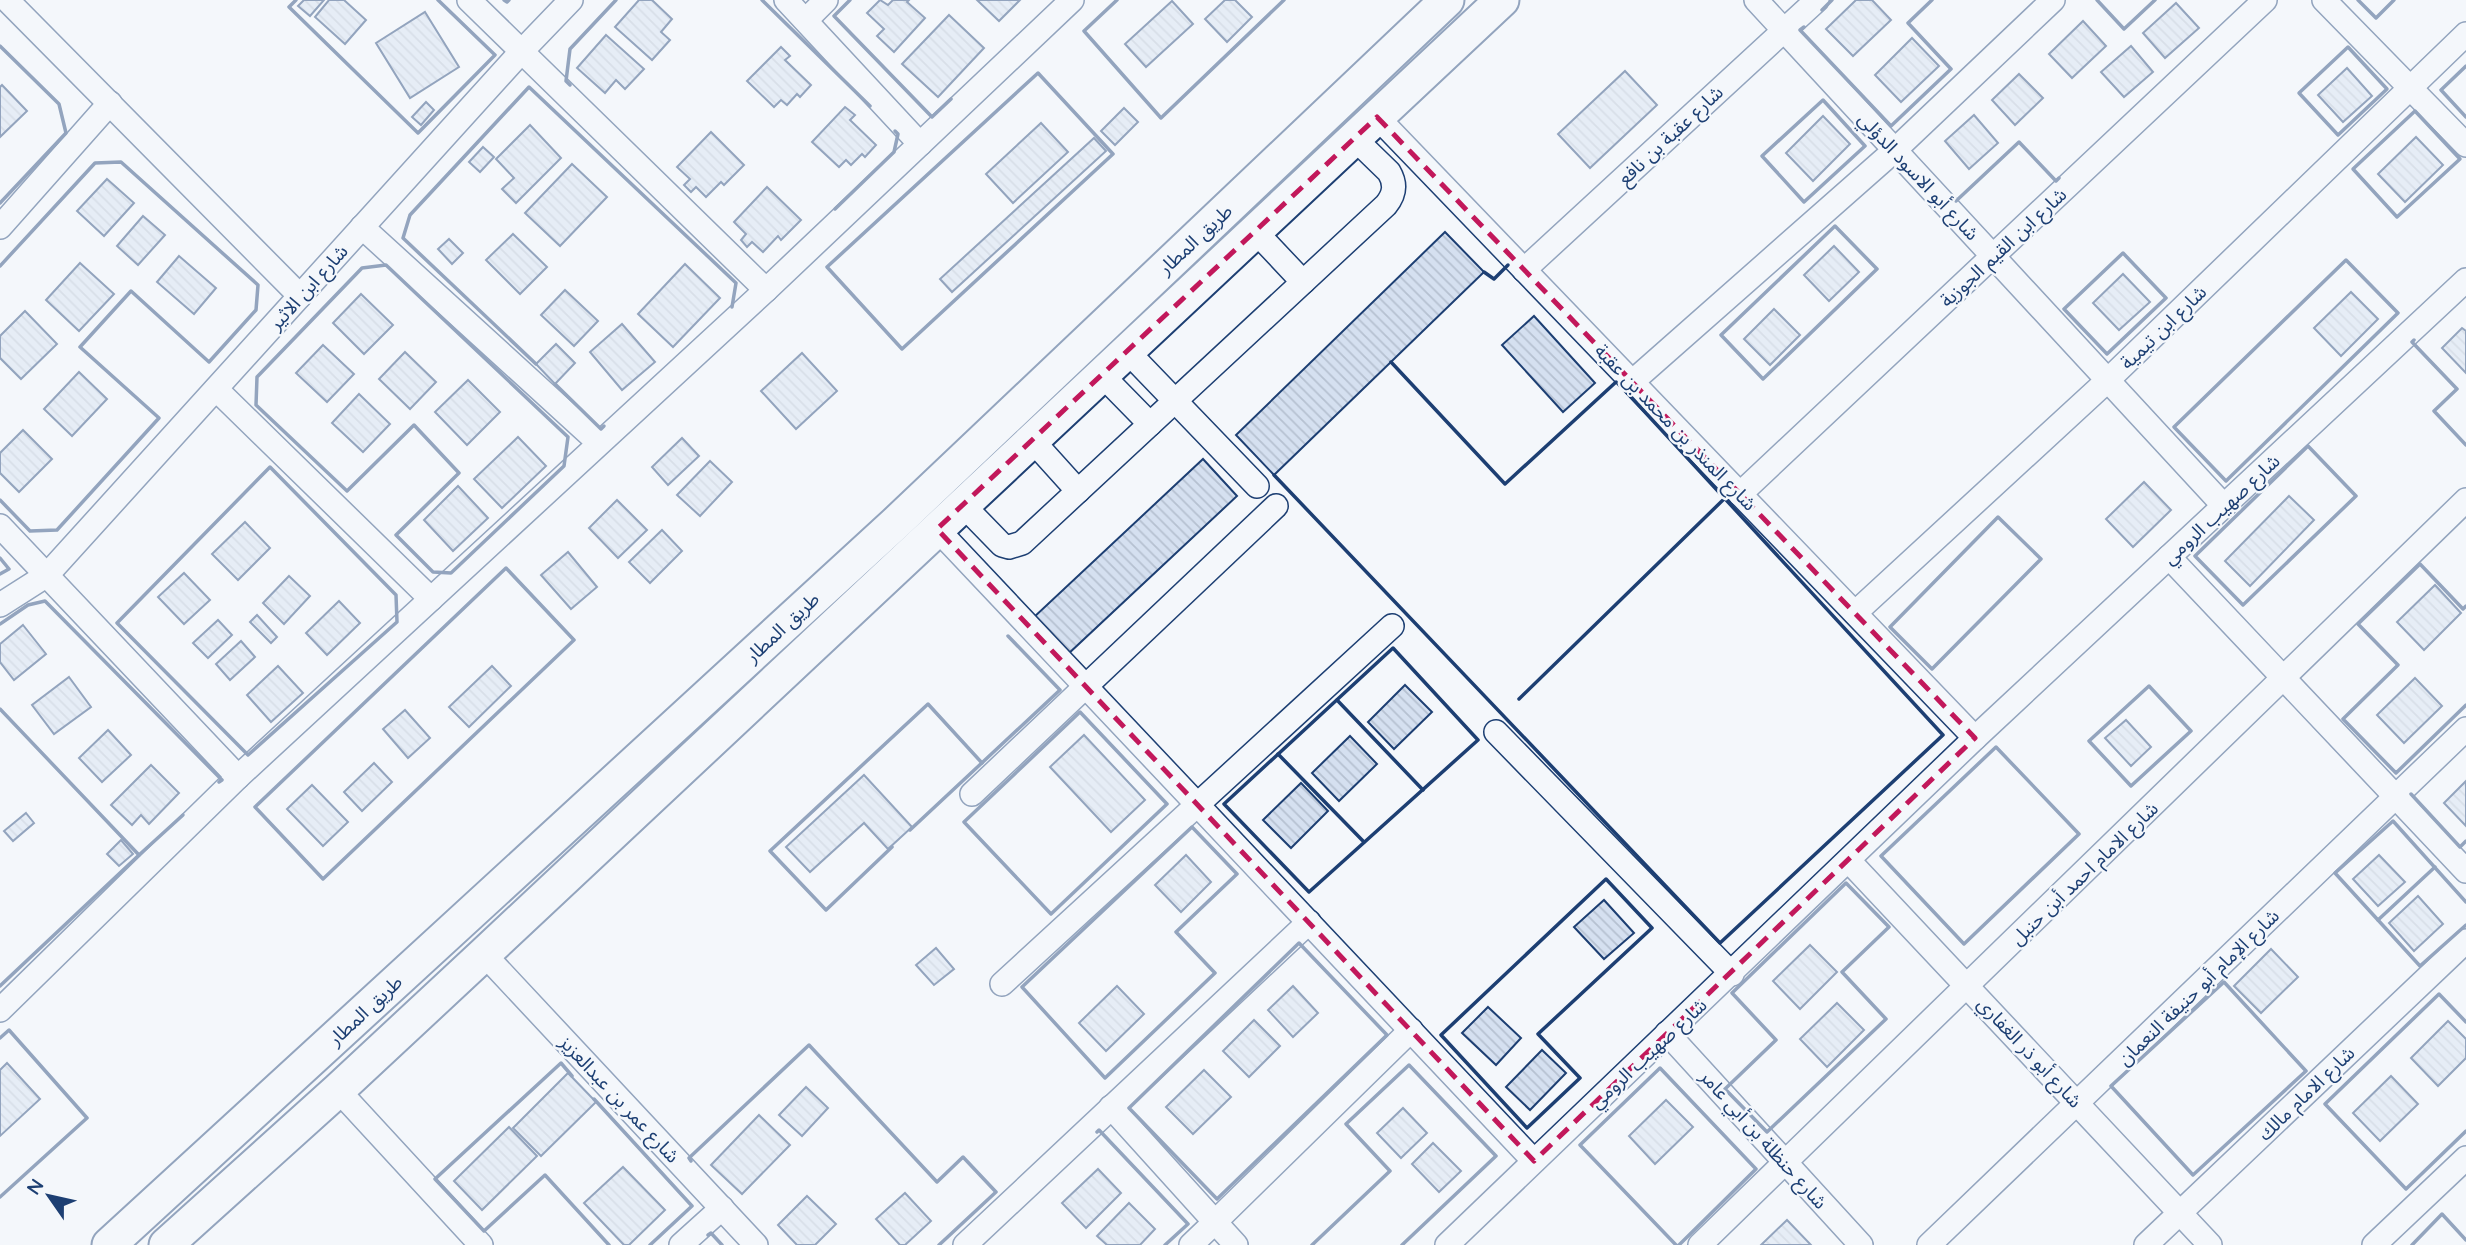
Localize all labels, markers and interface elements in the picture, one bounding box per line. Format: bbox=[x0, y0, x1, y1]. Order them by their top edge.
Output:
street label: شارع عقبة بن نافع bbox=[1612, 80, 1730, 192]
street label: شارع أبو الاسود الدؤلي bbox=[1851, 107, 1985, 247]
street label: شارع ابن القيم الجوزية bbox=[1935, 182, 2073, 314]
street label: طريق المطار bbox=[1152, 199, 1237, 280]
street label: شارع ابن الاثير bbox=[263, 239, 354, 337]
street label: شارع ابن تيمية bbox=[2115, 280, 2213, 376]
street label: شارع المنذر بن محمد بن عقبة bbox=[1589, 339, 1762, 517]
street label: شارع صهيب الرومي bbox=[2157, 449, 2287, 572]
street label: طريق المطار bbox=[739, 587, 824, 668]
street label: شارع الامام احمد أبن حنبل bbox=[2005, 796, 2165, 952]
street label: شارع الإمام أبو حنيفة النعمان bbox=[2112, 904, 2286, 1073]
street label: طريق المطار bbox=[322, 970, 407, 1051]
street label: شارع أبو ذر الغفاري bbox=[1970, 992, 2088, 1115]
street label: شارع صهيب الرومي bbox=[1584, 993, 1714, 1116]
street label: شارع عمر بن عبدالعزيز bbox=[553, 1030, 685, 1169]
street label: شارع الامام مالك bbox=[2252, 1041, 2362, 1147]
street label: شارع حنظلة بن أبي عامر bbox=[1692, 1064, 1833, 1216]
north arrow bbox=[14, 1161, 84, 1231]
text: N bbox=[21, 1174, 49, 1199]

